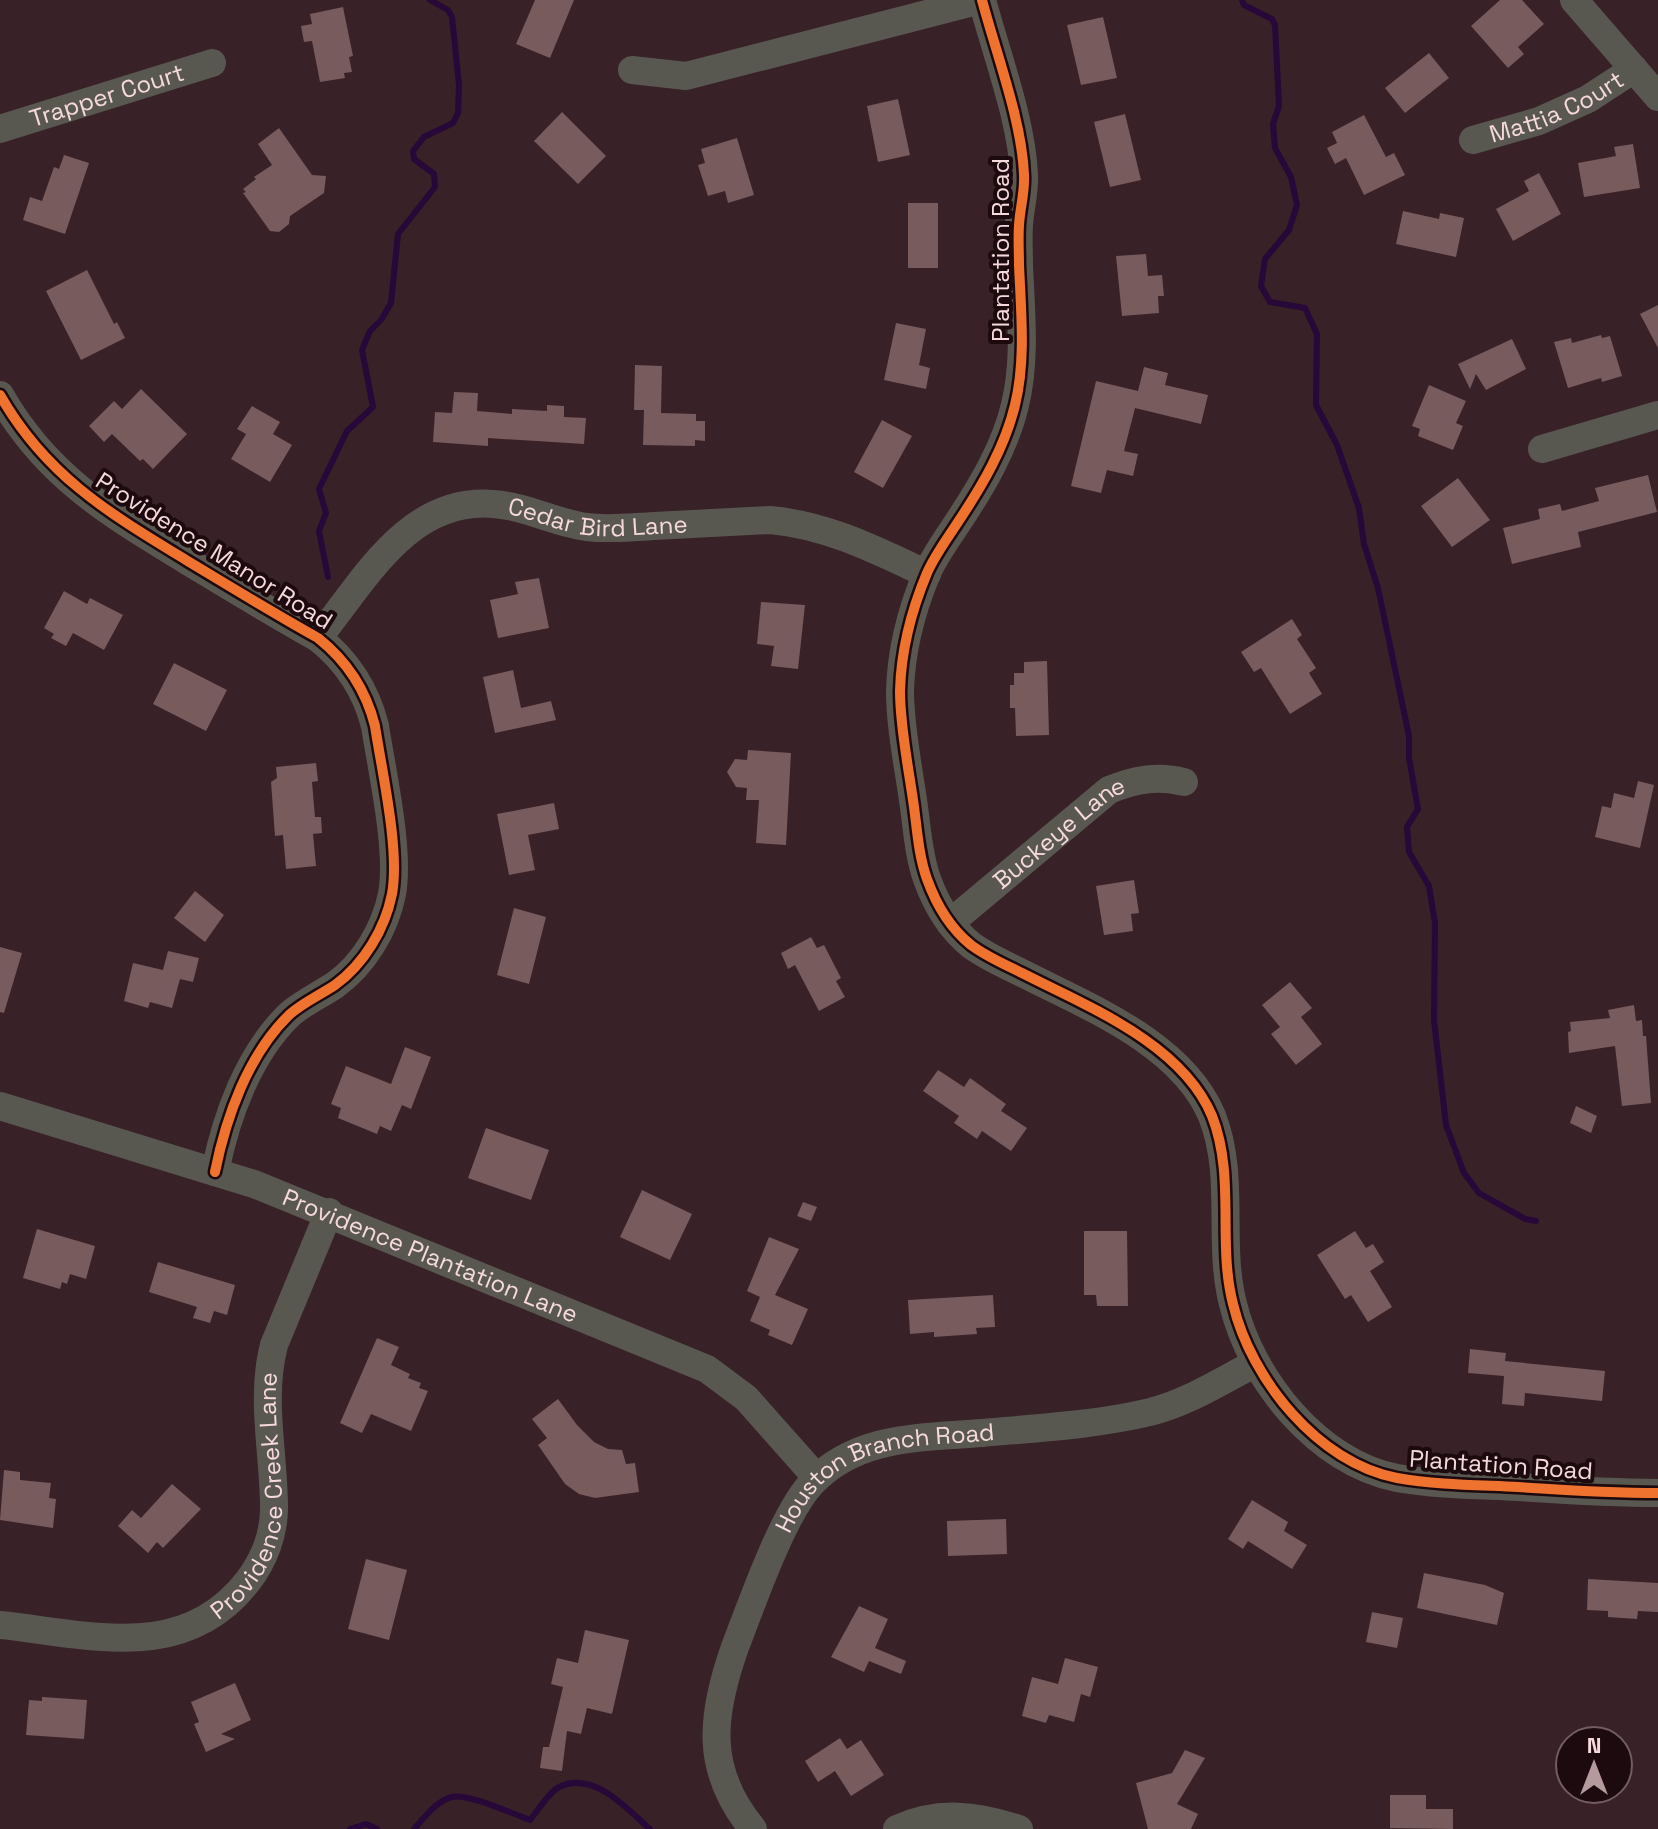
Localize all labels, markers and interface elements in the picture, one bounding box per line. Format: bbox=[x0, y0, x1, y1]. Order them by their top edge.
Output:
street label: Trapper Court bbox=[26, 57, 188, 134]
street label: Mattia Court bbox=[1486, 64, 1630, 149]
street label: Plantation Road bbox=[985, 158, 1016, 342]
street label: Providence Manor Road bbox=[90, 465, 338, 636]
street label: Cedar Bird Lane bbox=[505, 490, 688, 543]
street label: Buckeye Lane bbox=[986, 769, 1129, 895]
street label: Providence Plantation Lane bbox=[278, 1181, 583, 1330]
street label: Providence Creek Lane bbox=[204, 1371, 289, 1626]
street label: Houston Branch Road bbox=[768, 1416, 996, 1538]
street label: Plantation Road bbox=[1408, 1443, 1594, 1486]
north arrow bbox=[1554, 1725, 1634, 1805]
text: N bbox=[1587, 1731, 1601, 1759]

